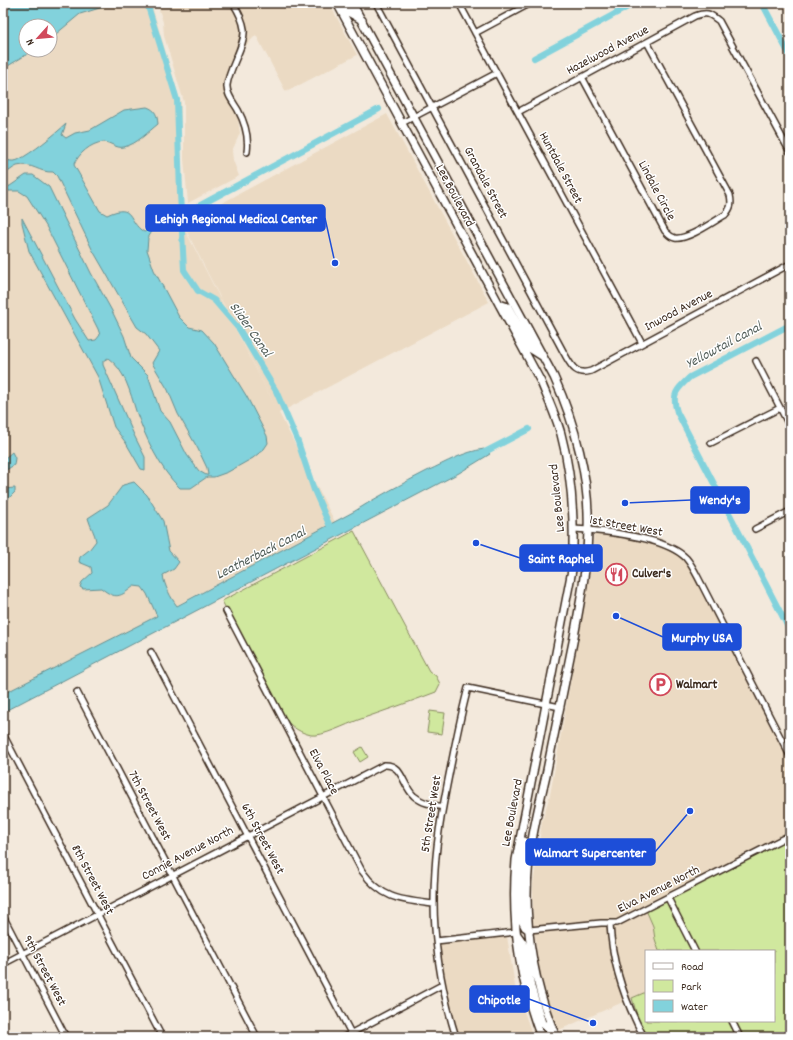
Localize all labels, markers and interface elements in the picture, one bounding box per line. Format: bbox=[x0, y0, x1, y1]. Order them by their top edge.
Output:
north arrow bbox=[18, 18, 58, 58]
street label: Hazelwood Avenue bbox=[563, 21, 653, 81]
text: N bbox=[22, 35, 39, 48]
street label: Huntdale Street bbox=[533, 129, 587, 207]
street label: Grandale Street bbox=[458, 144, 512, 223]
street label: Lindale Circle bbox=[632, 158, 680, 225]
street label: Lee Boulevard bbox=[430, 161, 478, 231]
callout: Lehigh Regional Medical Center bbox=[146, 205, 325, 231]
text: Lehigh Regional Medical Center bbox=[155, 210, 318, 230]
street label: Inwood Avenue bbox=[642, 285, 717, 337]
water label: Slider Canal bbox=[224, 298, 277, 363]
water label: Yellowtail Canal bbox=[682, 317, 767, 375]
street label: Lee Boulevard bbox=[545, 463, 571, 533]
callout: Wendy's bbox=[691, 487, 749, 513]
text: Wendy's bbox=[699, 491, 741, 511]
street label: 1st Street West bbox=[588, 511, 664, 543]
water label: Leatherback Canal bbox=[213, 522, 311, 585]
callout: Saint Raphel bbox=[520, 545, 602, 571]
text: Saint Raphel bbox=[528, 550, 595, 570]
restaurant icon: Culver's bbox=[603, 561, 629, 587]
place label: Culver's bbox=[632, 565, 672, 584]
callout: Murphy USA bbox=[663, 624, 741, 650]
text: Murphy USA bbox=[671, 629, 733, 649]
parking icon: Walmart bbox=[647, 672, 673, 698]
place label: Walmart bbox=[676, 676, 718, 695]
street label: Elva Place bbox=[303, 746, 343, 799]
street label: 7th Street West bbox=[123, 768, 175, 845]
street label: 5th Street West bbox=[417, 774, 447, 854]
street label: Lee Boulevard bbox=[497, 778, 529, 848]
street label: 6th Street West bbox=[235, 800, 289, 878]
street label: Connie Avenue North bbox=[139, 822, 237, 886]
callout: Walmart Supercenter bbox=[526, 839, 655, 865]
street label: 8th Street West bbox=[66, 842, 119, 919]
text: Walmart Supercenter bbox=[534, 844, 647, 864]
street label: Elva Avenue North bbox=[615, 861, 703, 919]
street label: 9th Street West bbox=[17, 932, 71, 1010]
legend bbox=[645, 950, 775, 1022]
text: Road bbox=[681, 959, 703, 976]
text: Park bbox=[681, 979, 702, 996]
callout: Chipotle bbox=[470, 986, 529, 1012]
text: Chipotle bbox=[477, 991, 521, 1011]
text: Water bbox=[681, 999, 708, 1016]

